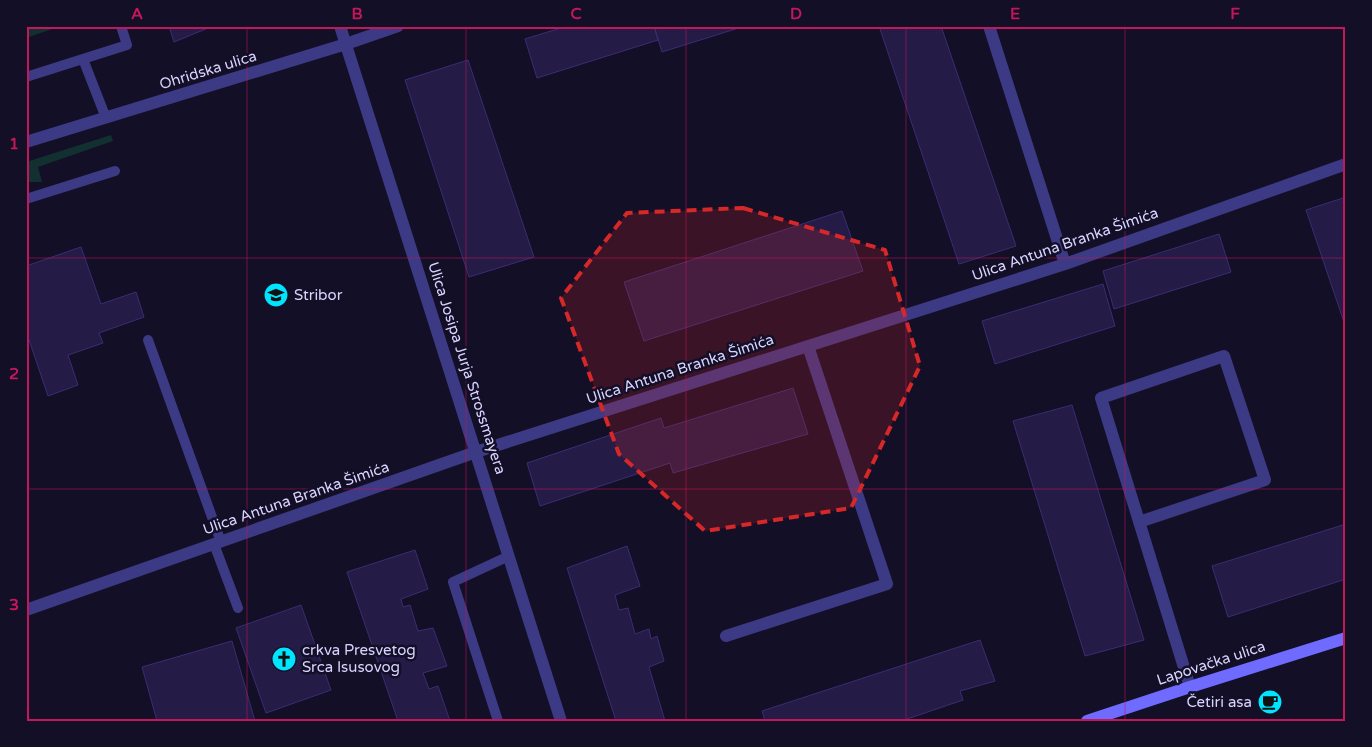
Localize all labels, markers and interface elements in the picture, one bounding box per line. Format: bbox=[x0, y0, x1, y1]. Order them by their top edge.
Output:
text: A bbox=[131, 4, 143, 24]
text: B bbox=[351, 4, 363, 24]
text: C bbox=[570, 4, 582, 24]
text: D bbox=[790, 4, 802, 24]
text: E bbox=[1010, 4, 1020, 24]
text: F bbox=[1230, 4, 1240, 24]
street label: Ohridska ulica bbox=[157, 47, 259, 93]
text: 1 bbox=[9, 134, 19, 154]
street label: Ulica Antuna Branka Šimića bbox=[969, 204, 1161, 284]
street label: Ulica Josipa Jurja Strossmayera bbox=[424, 260, 510, 476]
school or university icon: Stribor bbox=[263, 282, 289, 308]
place label: Stribor bbox=[294, 286, 343, 304]
street label: Ulica Antuna Branka Šimića bbox=[584, 330, 776, 408]
text: 2 bbox=[9, 364, 19, 384]
street label: Ulica Antuna Branka Šimića bbox=[200, 458, 392, 538]
text: 3 bbox=[9, 595, 19, 615]
street label: Lapovačka ulica bbox=[1154, 637, 1268, 689]
place label: crkva Presvetog Srca Isusovog bbox=[302, 641, 416, 676]
church icon: crkva Presvetog Srca Isusovog bbox=[271, 646, 297, 672]
cafe icon: Četiri asa bbox=[1257, 689, 1283, 715]
place label: Četiri asa bbox=[1186, 693, 1252, 711]

